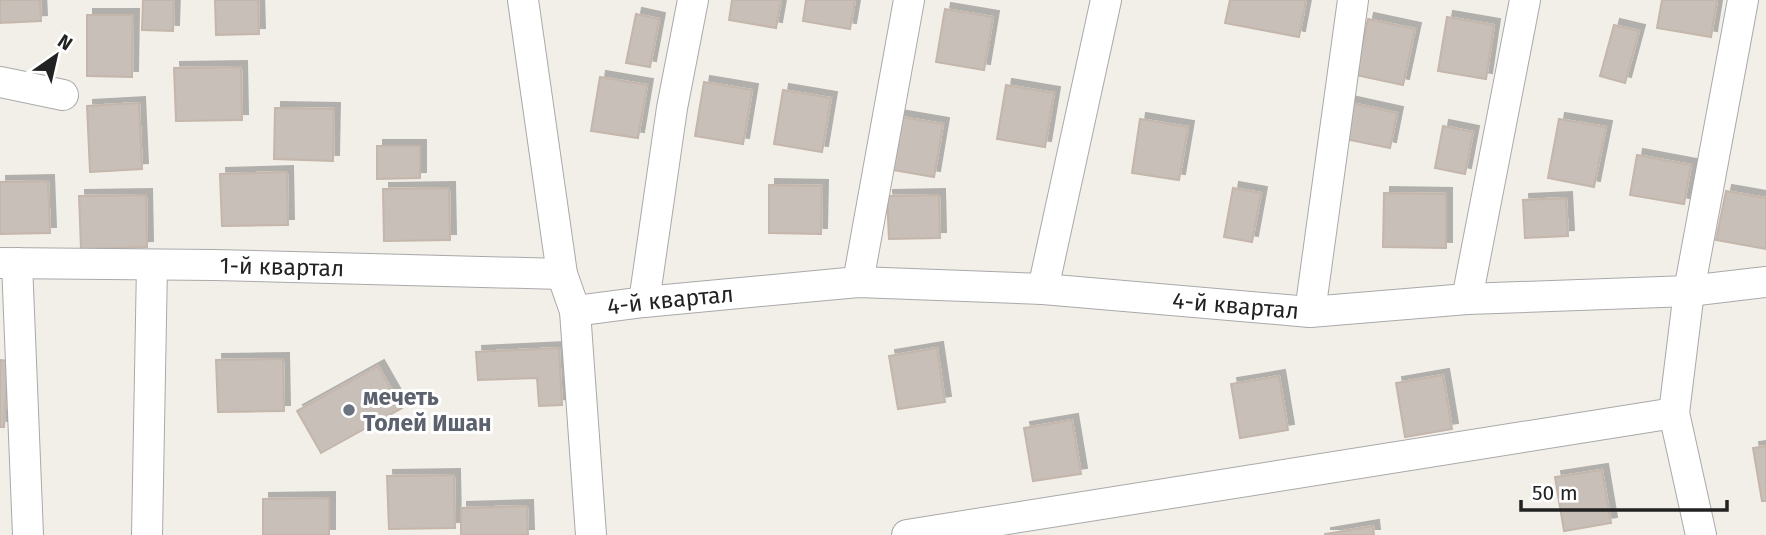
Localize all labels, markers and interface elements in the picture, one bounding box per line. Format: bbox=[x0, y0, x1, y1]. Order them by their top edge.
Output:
north arrow bbox=[21, 21, 91, 91]
text: N bbox=[54, 29, 77, 55]
street label: 1-й квартал bbox=[219, 251, 345, 282]
street label: 4-й квартал bbox=[605, 280, 735, 321]
street label: 4-й квартал bbox=[1171, 286, 1300, 325]
place label: мечеть Толей Ишан bbox=[363, 383, 492, 437]
marker: мечеть Толей Ишан bbox=[341, 402, 357, 418]
scale bar bbox=[1521, 468, 1728, 512]
text: 50 m bbox=[1532, 480, 1578, 506]

